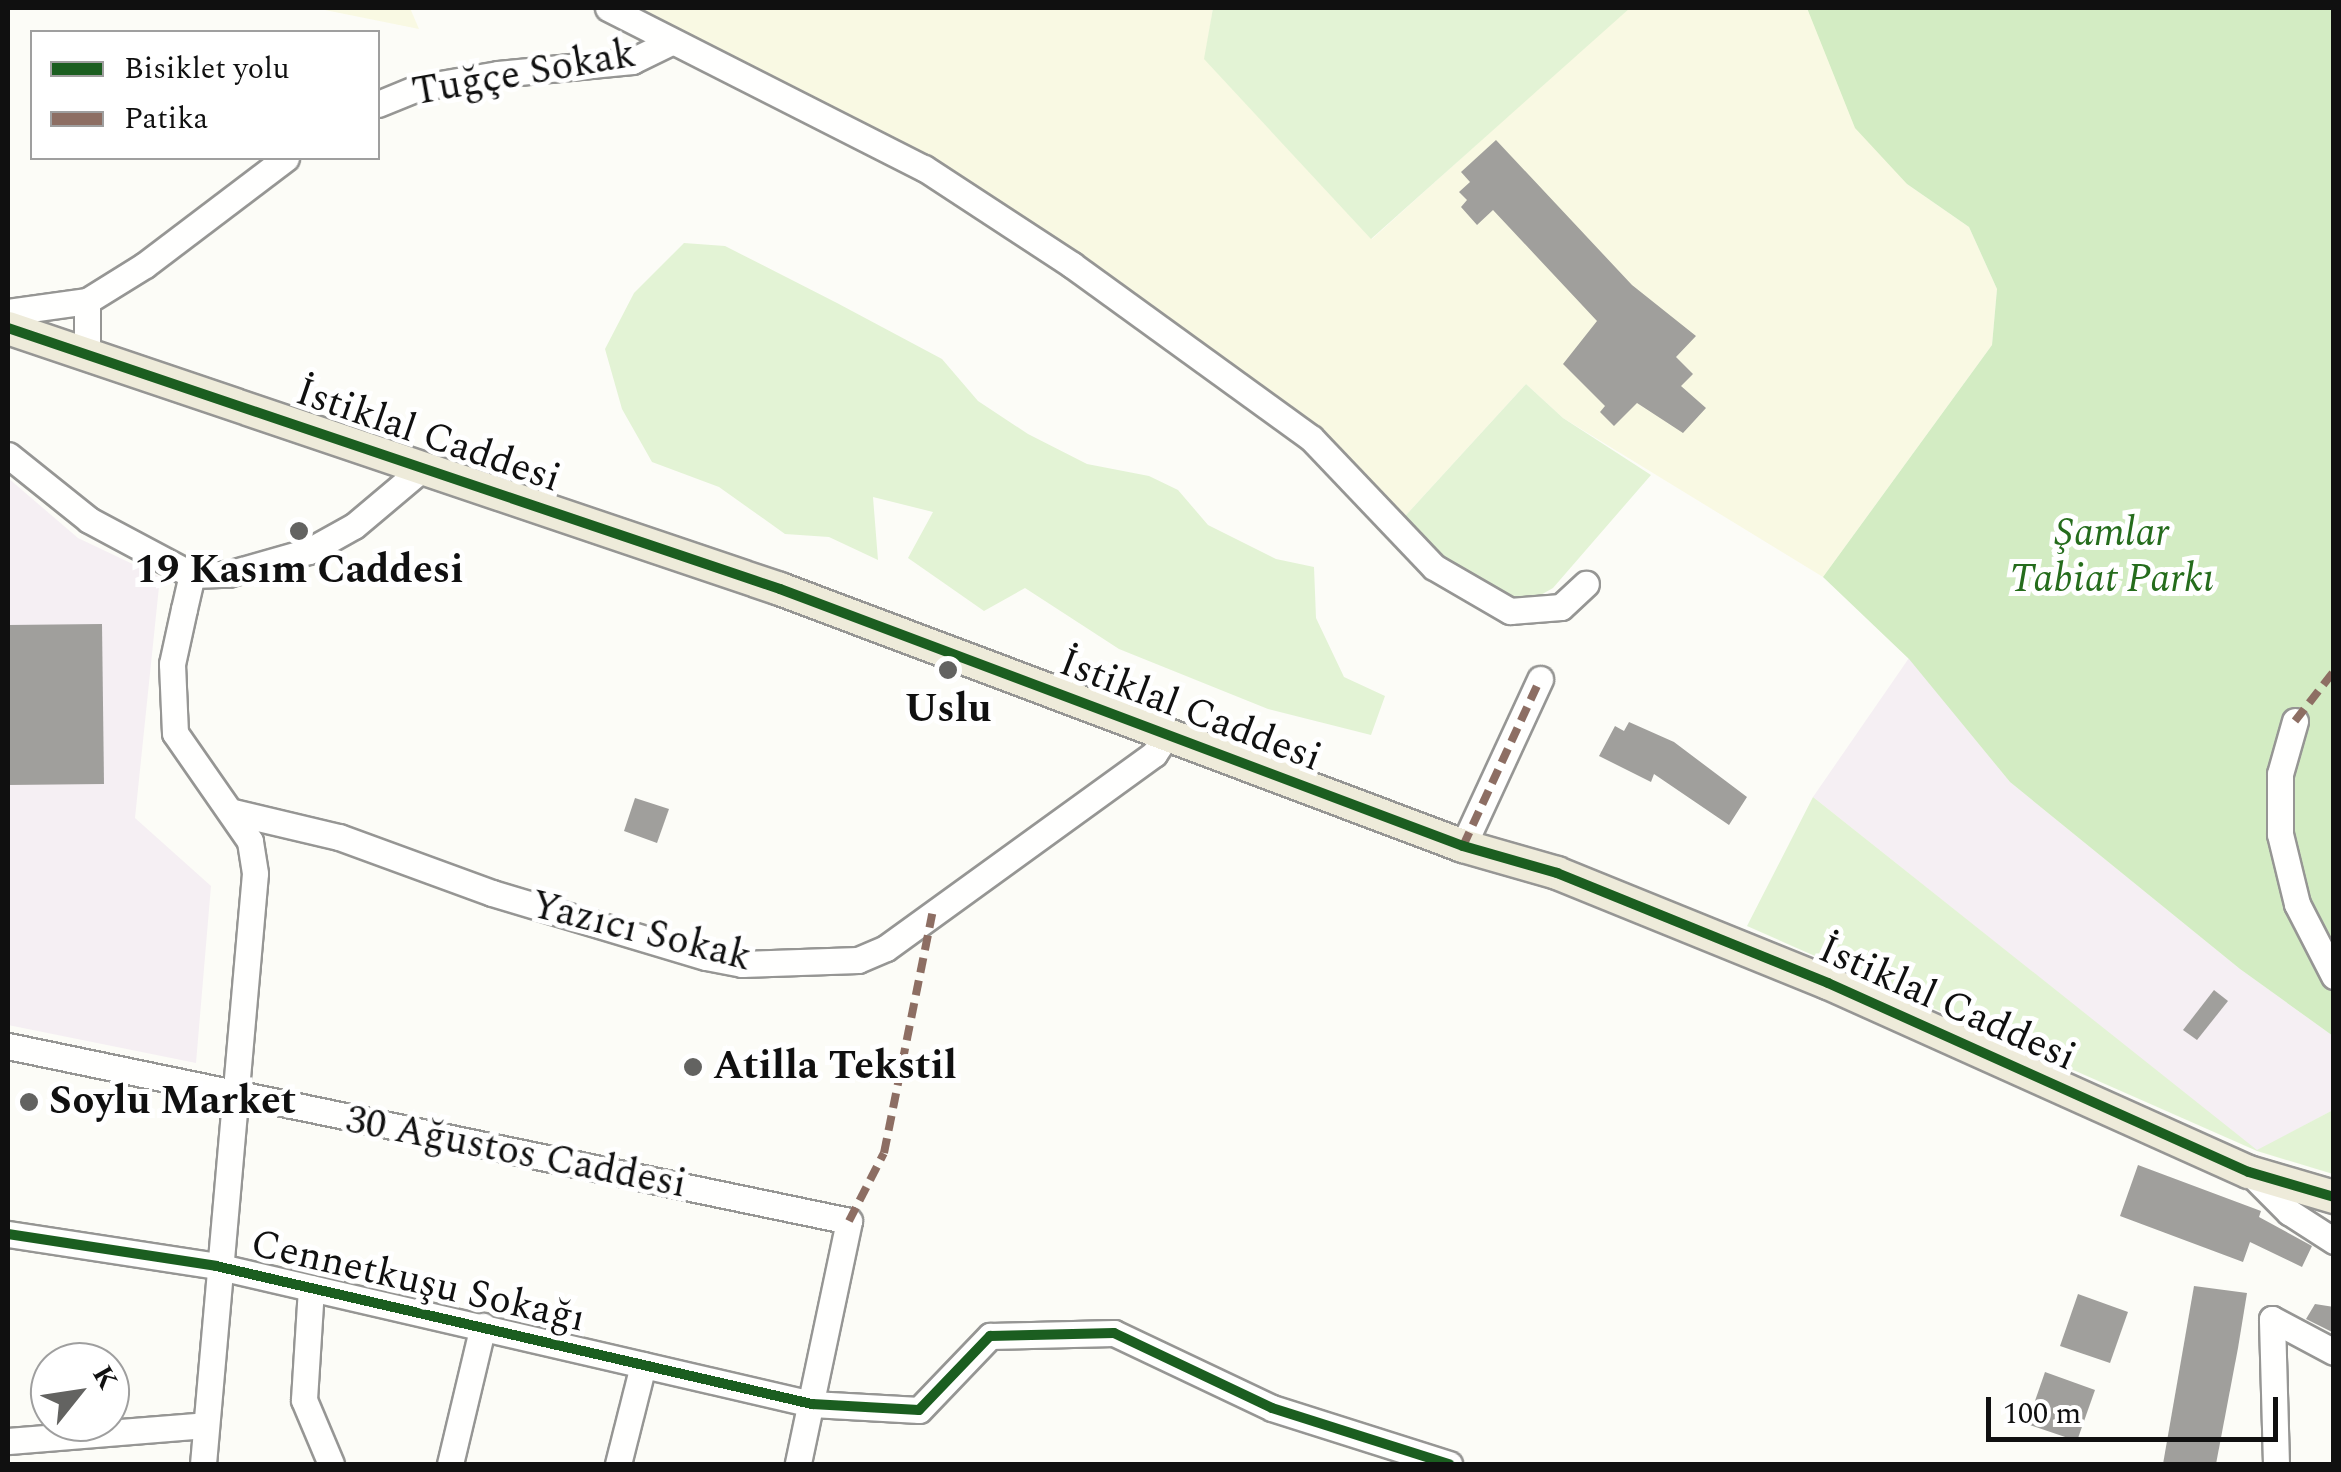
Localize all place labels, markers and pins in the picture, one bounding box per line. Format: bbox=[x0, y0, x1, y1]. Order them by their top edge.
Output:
marker: 19 Kasım Caddesi bbox=[288, 520, 310, 542]
place label: 19 Kasım Caddesi bbox=[134, 547, 464, 595]
marker: Uslu bbox=[937, 659, 959, 681]
place label: Uslu bbox=[905, 686, 991, 734]
place label: Atilla Tekstil bbox=[713, 1043, 957, 1091]
marker: Atilla Tekstil bbox=[682, 1056, 704, 1078]
place label: Soylu Market bbox=[49, 1078, 296, 1126]
marker: Soylu Market bbox=[18, 1091, 40, 1113]

